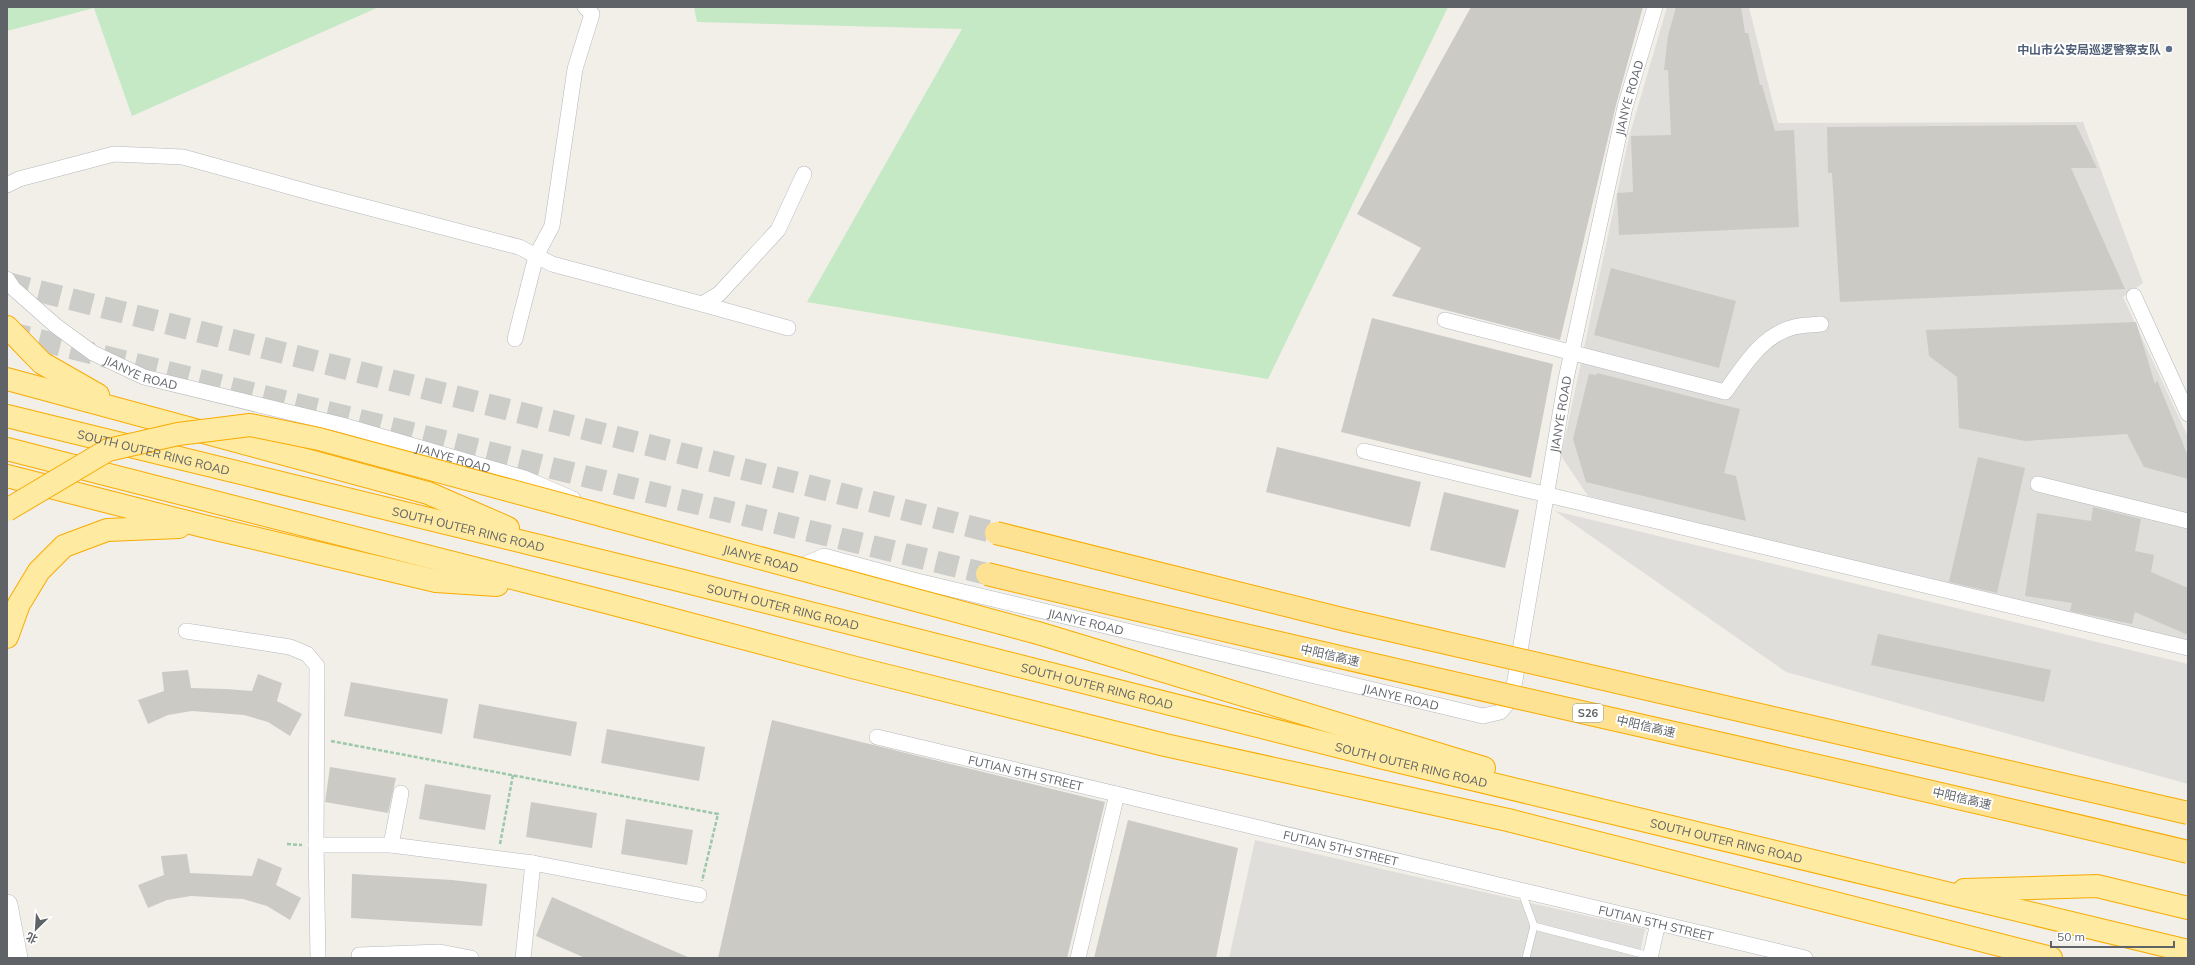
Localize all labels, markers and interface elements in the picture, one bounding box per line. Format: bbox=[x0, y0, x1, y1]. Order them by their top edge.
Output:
place label: 中山市公安局巡逻警察支队 bbox=[2017, 42, 2161, 57]
marker: 中山市公安局巡逻警察支队 bbox=[2164, 44, 2174, 54]
street label: JIANYE ROAD bbox=[1612, 58, 1646, 137]
street label: JIANYE ROAD bbox=[102, 352, 179, 392]
street label: JIANYE ROAD bbox=[1546, 375, 1574, 454]
street label: SOUTH OUTER RING ROAD bbox=[76, 426, 231, 478]
street label: JIANYE ROAD bbox=[414, 439, 493, 475]
street label: SOUTH OUTER RING ROAD bbox=[391, 503, 546, 554]
street label: JIANYE ROAD bbox=[721, 541, 800, 576]
street label: SOUTH OUTER RING ROAD bbox=[705, 580, 861, 633]
street label: JIANYE ROAD bbox=[1046, 605, 1125, 638]
street label: 中阳信高速 bbox=[1299, 641, 1361, 669]
street label: SOUTH OUTER RING ROAD bbox=[1020, 659, 1175, 712]
street label: JIANYE ROAD bbox=[1362, 680, 1441, 713]
road number: S26 bbox=[1573, 704, 1603, 722]
street label: 中阳信高速 bbox=[1615, 712, 1677, 740]
street label: SOUTH OUTER RING ROAD bbox=[1334, 738, 1489, 790]
street label: FUTIAN 5TH STREET bbox=[967, 752, 1086, 794]
street label: 中阳信高速 bbox=[1931, 784, 1993, 812]
street label: SOUTH OUTER RING ROAD bbox=[1649, 815, 1804, 866]
street label: FUTIAN 5TH STREET bbox=[1282, 827, 1401, 869]
street label: FUTIAN 5TH STREET bbox=[1597, 902, 1716, 944]
north arrow bbox=[16, 909, 56, 949]
scale bar bbox=[2051, 923, 2174, 949]
text: 北 bbox=[24, 929, 40, 947]
text: 50 m bbox=[2057, 929, 2085, 944]

